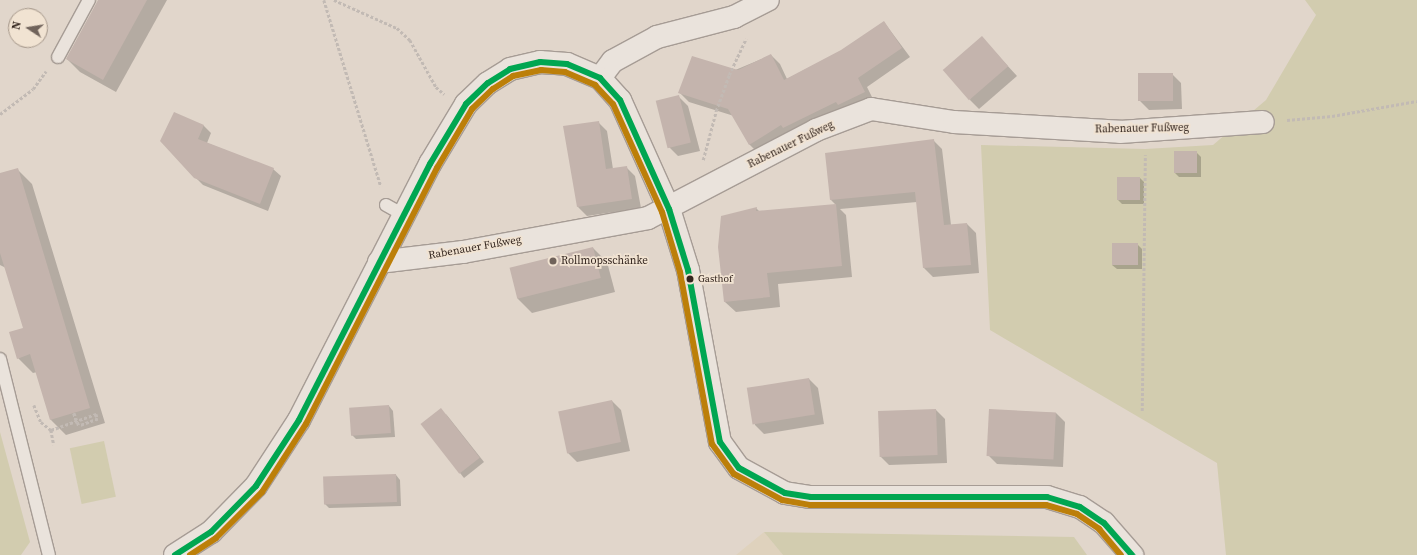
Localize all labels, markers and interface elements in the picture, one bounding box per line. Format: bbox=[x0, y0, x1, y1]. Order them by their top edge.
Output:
north arrow bbox=[8, 8, 48, 48]
text: N bbox=[9, 20, 25, 31]
street label: Rabenauer Fußweg bbox=[746, 118, 836, 172]
street label: Rabenauer Fußweg bbox=[1095, 122, 1189, 136]
street label: Rabenauer Fußweg bbox=[427, 233, 523, 263]
place label: Rollmopsschänke bbox=[561, 254, 648, 268]
marker: Rollmopsschänke bbox=[548, 256, 558, 266]
place label: Gasthof bbox=[698, 273, 733, 285]
marker: Gasthof bbox=[685, 274, 695, 284]

